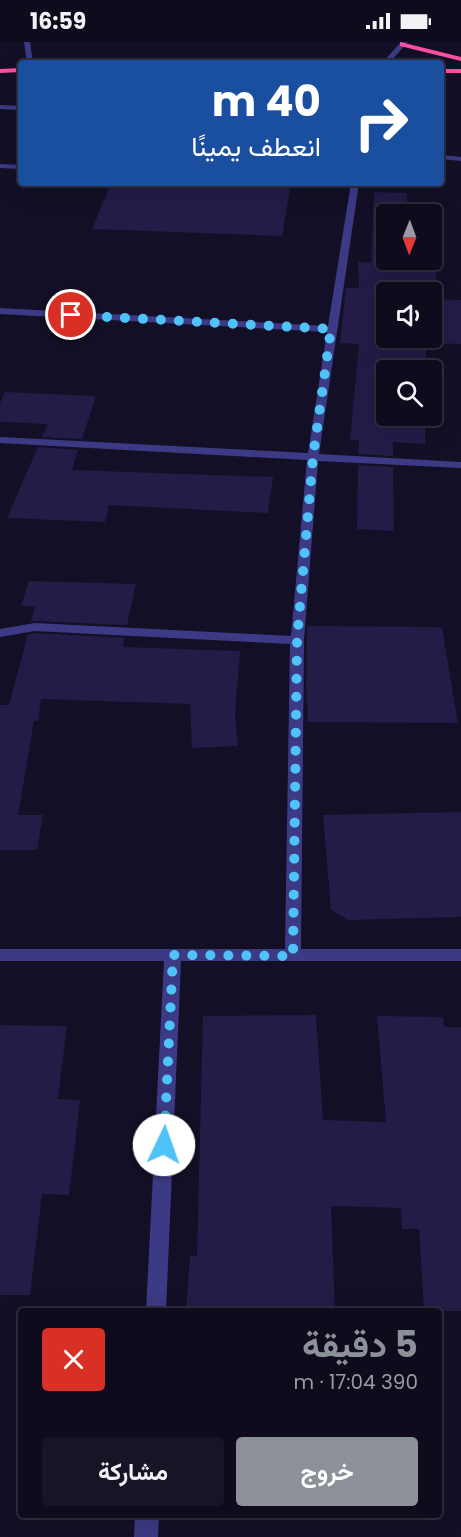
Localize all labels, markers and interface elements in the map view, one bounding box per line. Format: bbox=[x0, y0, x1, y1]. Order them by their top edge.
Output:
text: 16:59 bbox=[30, 6, 86, 37]
text: 40 m bbox=[212, 72, 321, 131]
icon: right bbox=[342, 84, 420, 162]
text: انعطف يمينًا bbox=[191, 128, 321, 165]
north arrow bbox=[376, 204, 442, 270]
map controls bbox=[376, 204, 442, 426]
button: sound bbox=[376, 282, 442, 348]
pin bbox=[45, 289, 96, 340]
icon: arrive bbox=[54, 298, 87, 331]
button: search bbox=[376, 360, 442, 426]
position arrow bbox=[132, 1113, 196, 1177]
text: 5 دقيقة bbox=[302, 1319, 418, 1370]
button: close bbox=[42, 1328, 105, 1391]
text: 390 m · 17:04 bbox=[293, 1368, 418, 1396]
button: مشاركة bbox=[42, 1437, 224, 1506]
button: خروج bbox=[236, 1437, 418, 1506]

